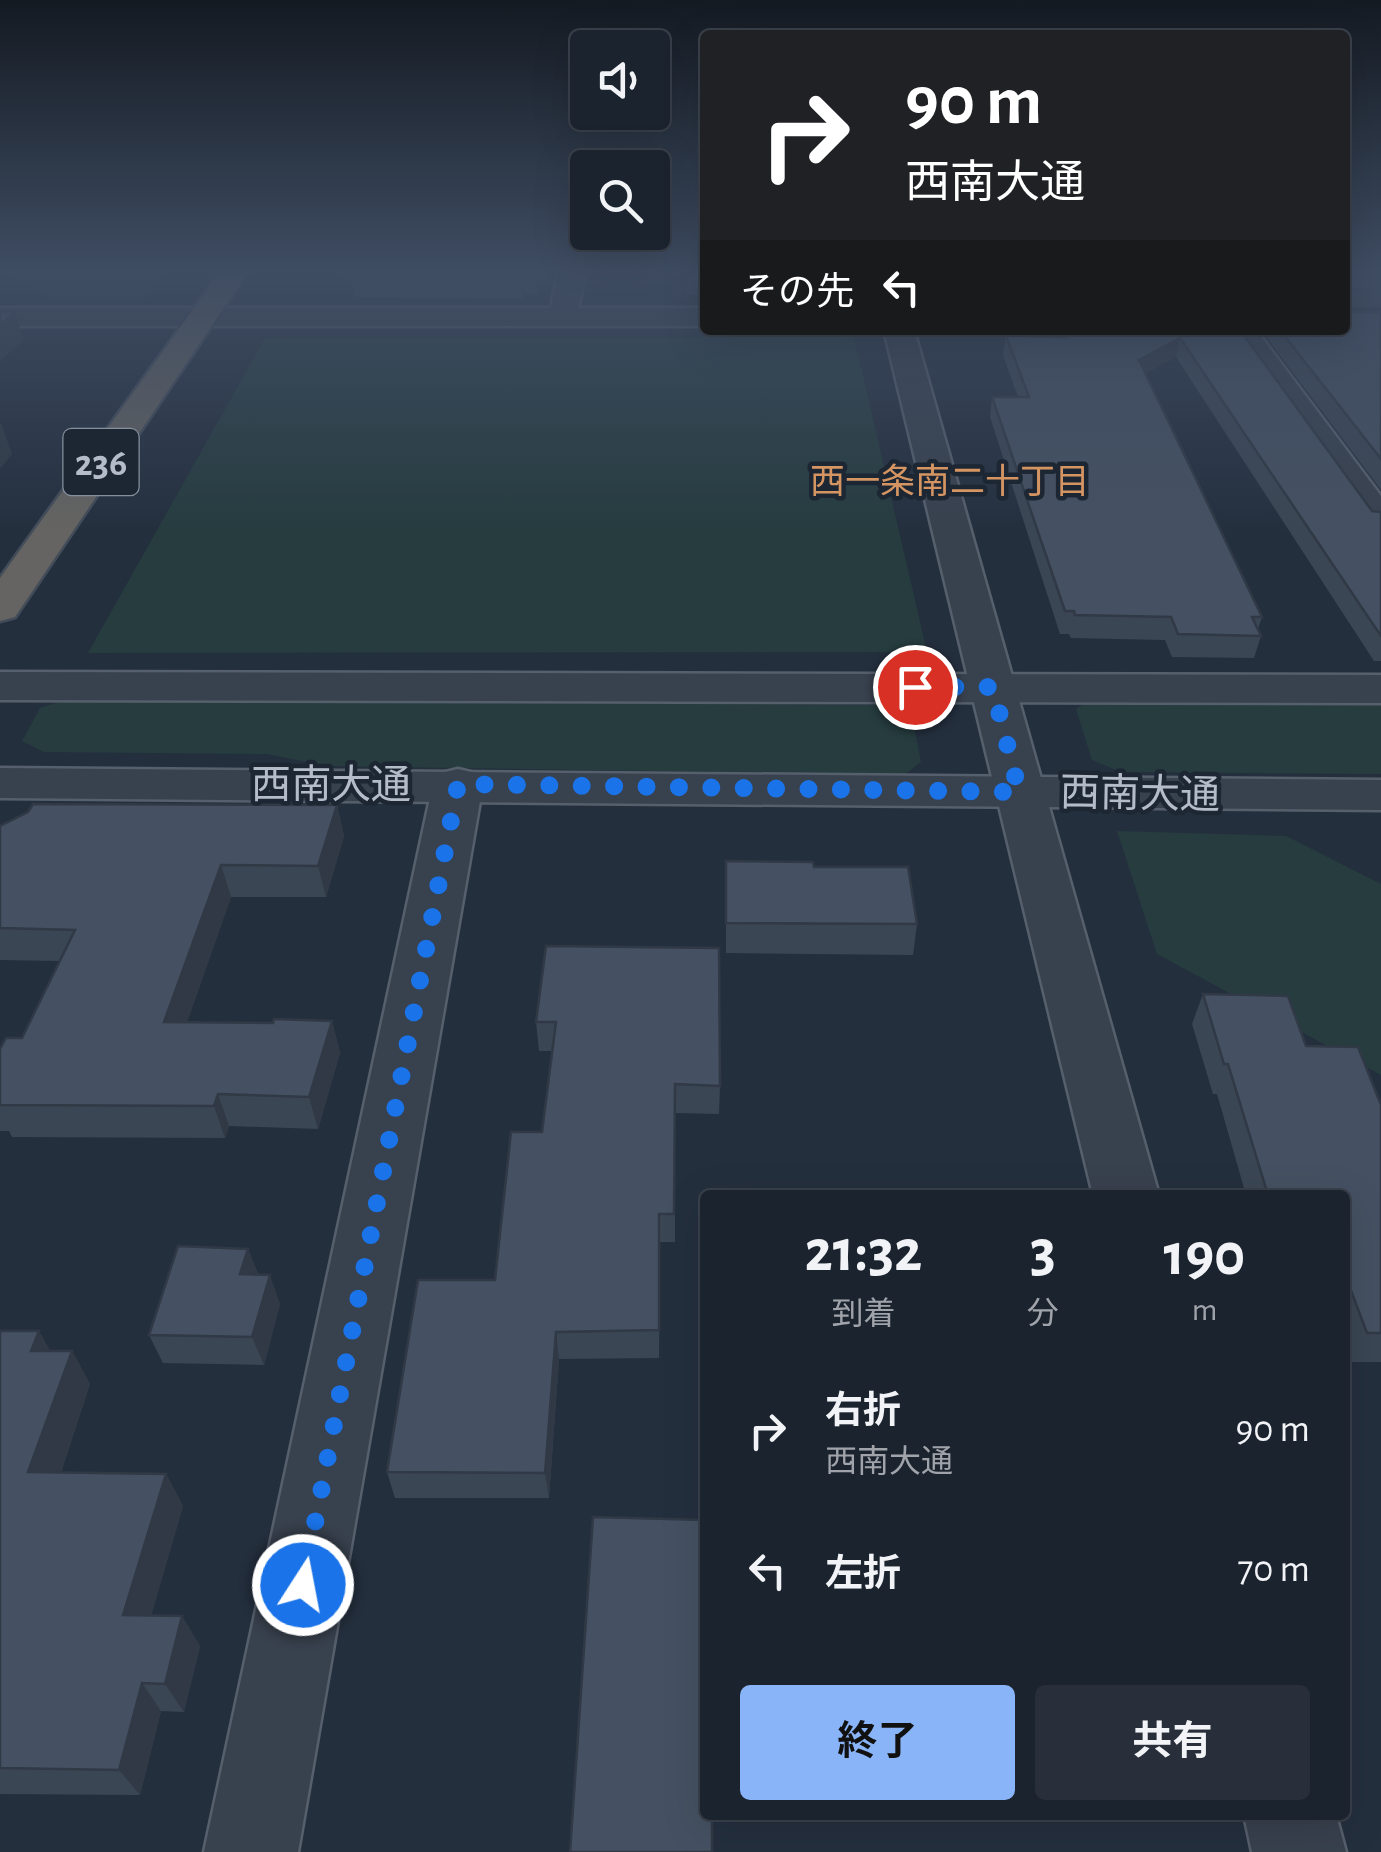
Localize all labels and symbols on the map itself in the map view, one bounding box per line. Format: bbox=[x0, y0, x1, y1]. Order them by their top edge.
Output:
road number: 236 bbox=[64, 429, 138, 495]
district label: 西一条南二十丁目 bbox=[810, 463, 1090, 500]
pin bbox=[873, 645, 958, 730]
street label: 西南大通 bbox=[251, 764, 411, 806]
street label: 西南大通 bbox=[1060, 772, 1220, 816]
position arrow bbox=[251, 1533, 355, 1637]

